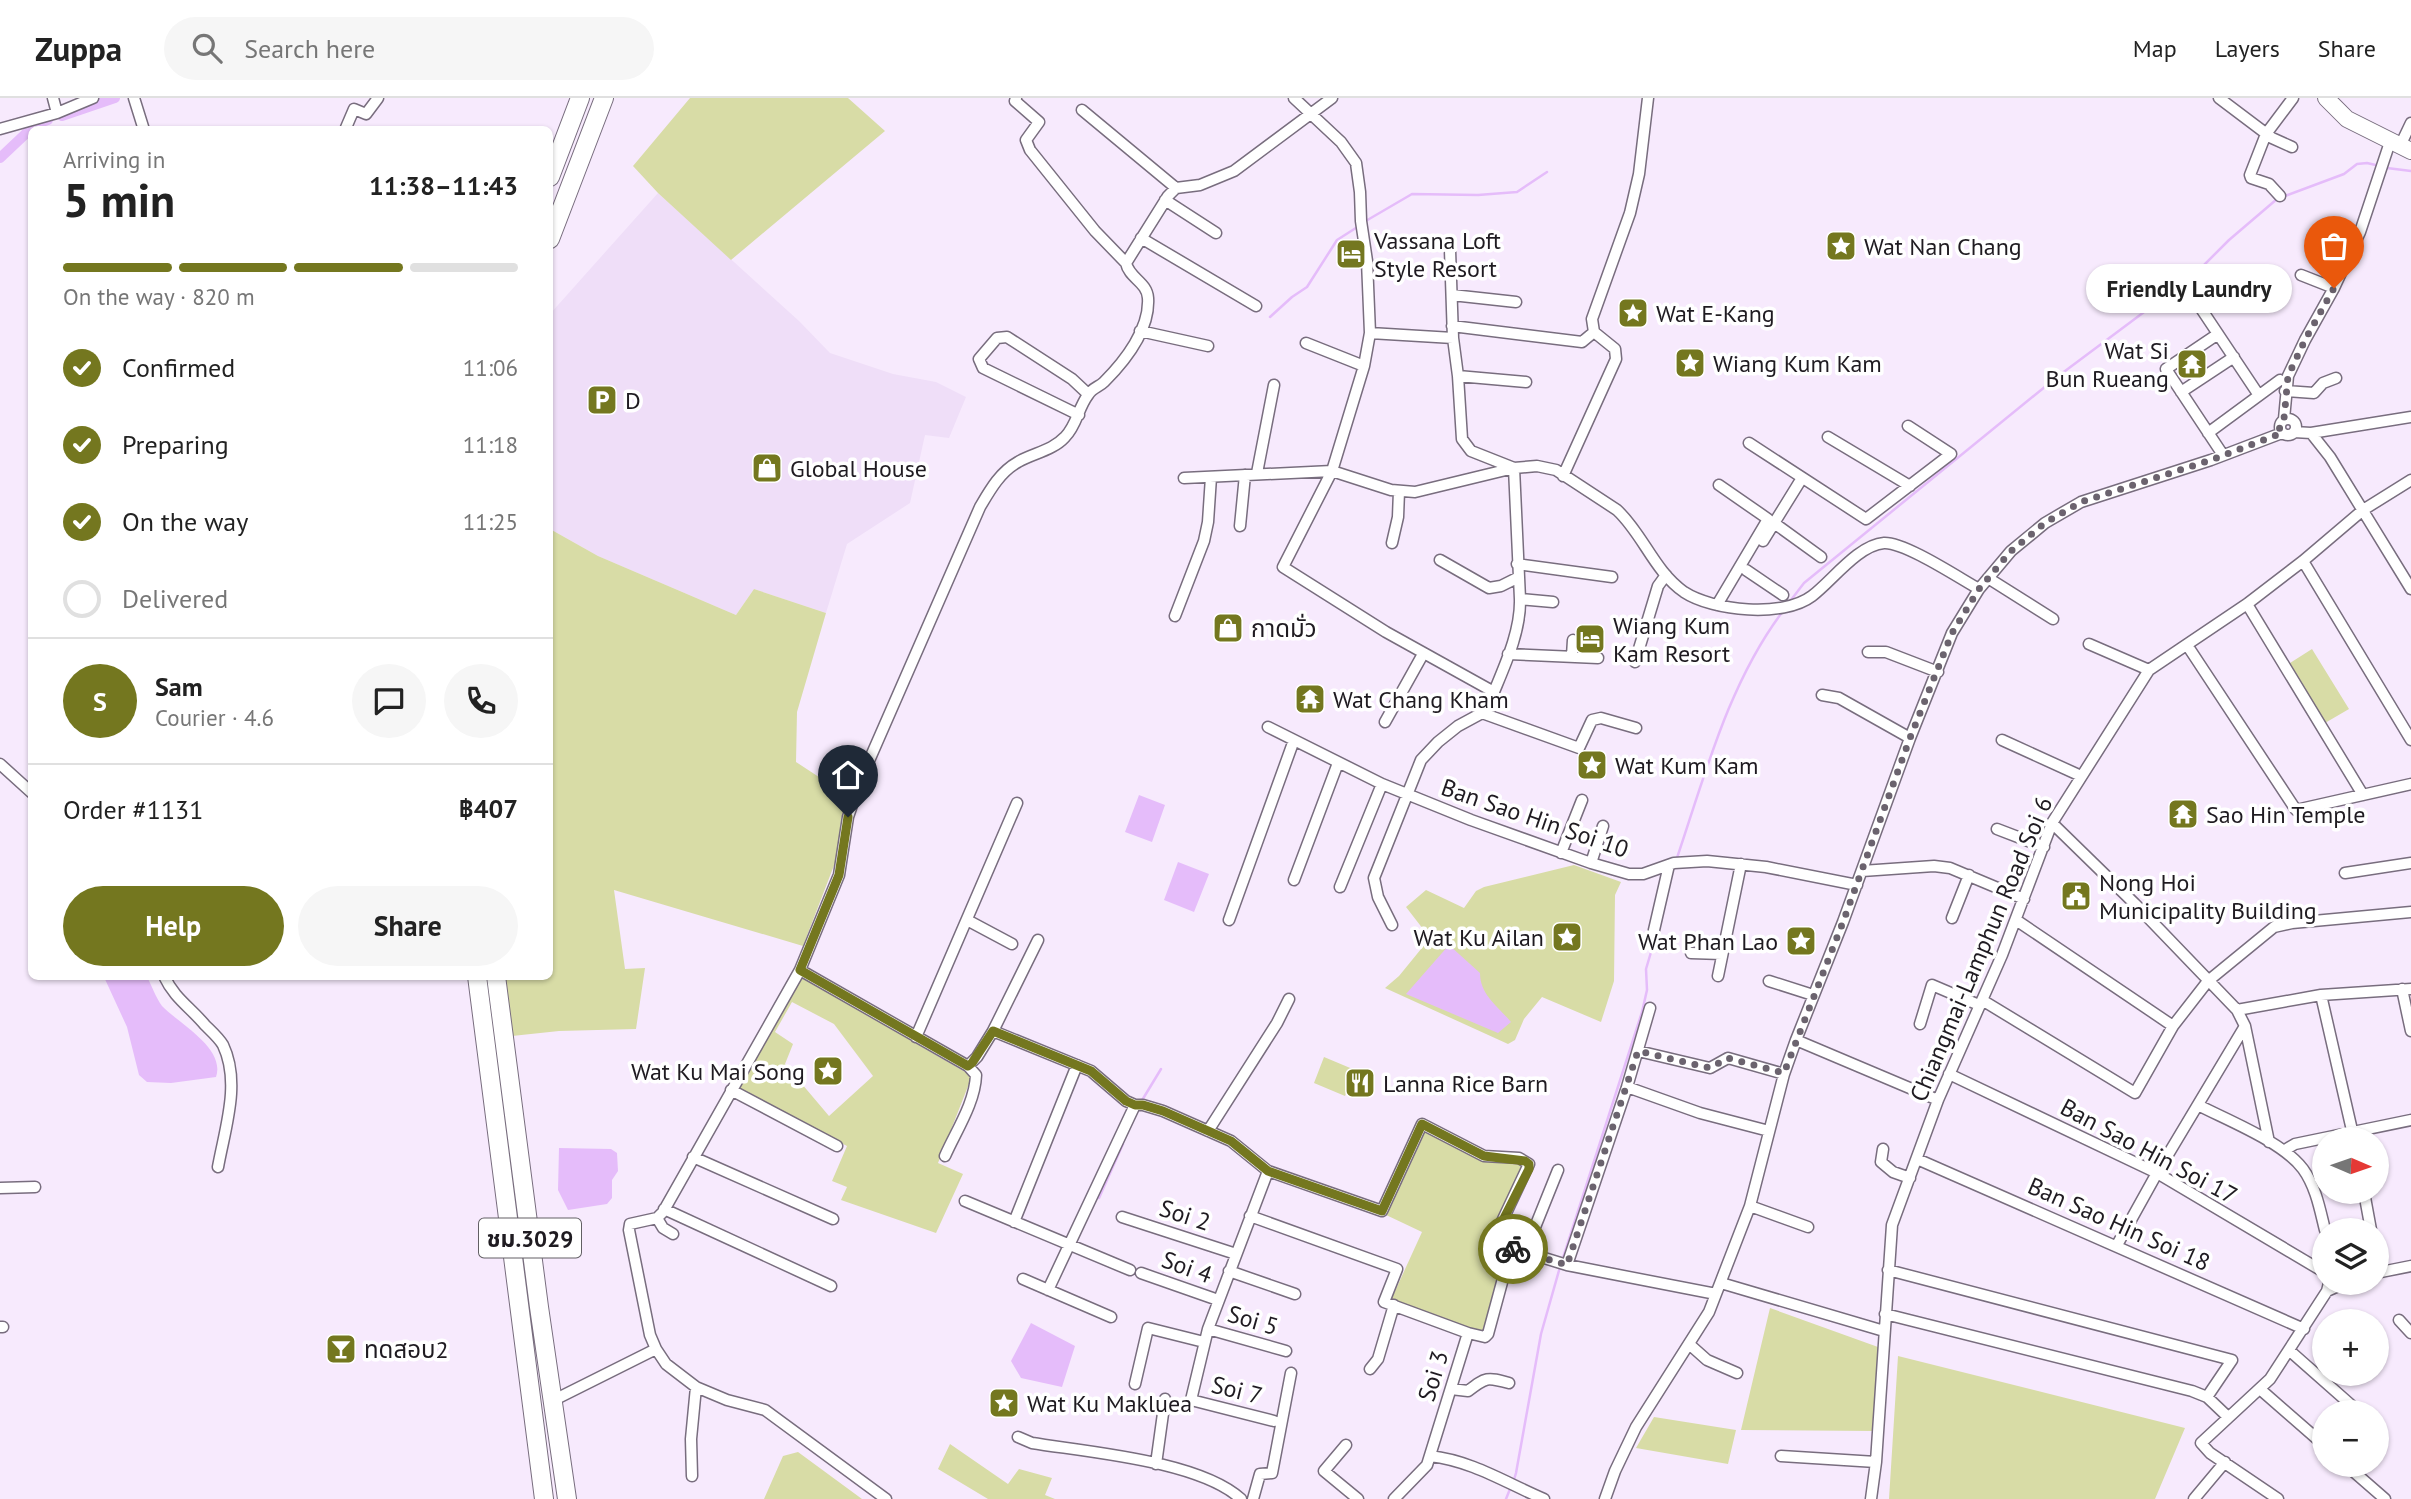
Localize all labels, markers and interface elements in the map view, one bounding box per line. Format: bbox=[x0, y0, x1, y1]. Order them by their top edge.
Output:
search box bbox=[164, 17, 654, 80]
text: Zuppa bbox=[35, 27, 122, 70]
icon: search bbox=[188, 29, 226, 67]
text: Search here bbox=[244, 32, 375, 65]
text: Map bbox=[2133, 33, 2177, 64]
text: Layers bbox=[2215, 33, 2280, 64]
text: Share bbox=[2318, 33, 2376, 64]
text: Arriving in bbox=[63, 145, 165, 174]
text: 11:38–11:43 bbox=[369, 169, 518, 202]
text: 5 min bbox=[63, 170, 175, 230]
pin bbox=[2304, 216, 2364, 288]
place label: Vassana Loft Style Resort bbox=[1373, 225, 1501, 284]
icon: bag bbox=[2315, 227, 2353, 265]
place icon: Wat Nan Chang bbox=[1824, 229, 1858, 263]
place label: Wat Nan Chang bbox=[1864, 231, 2022, 262]
hotel icon: Vassana Loft Style Resort bbox=[1334, 237, 1368, 271]
callout: Friendly Laundry bbox=[2086, 264, 2292, 312]
text: Friendly Laundry bbox=[2107, 274, 2271, 303]
text: On the way · 820 m bbox=[63, 282, 255, 311]
place icon: Wat E-Kang bbox=[1616, 296, 1650, 330]
place label: Wat E-Kang bbox=[1656, 298, 1775, 329]
place label: Wat Si Bun Rueang bbox=[2045, 335, 2169, 394]
place icon: Wiang Kum Kam bbox=[1673, 346, 1707, 380]
temple icon: Wat Si Bun Rueang bbox=[2175, 347, 2209, 381]
place label: Wiang Kum Kam bbox=[1713, 348, 1882, 379]
icon: check bbox=[63, 349, 101, 387]
text: Confirmed bbox=[122, 351, 235, 384]
text: 11:06 bbox=[463, 353, 518, 382]
parking icon: D bbox=[585, 383, 619, 417]
place label: D bbox=[625, 385, 641, 416]
icon: check bbox=[63, 426, 101, 464]
text: Preparing bbox=[122, 428, 229, 461]
text: 11:18 bbox=[463, 430, 518, 459]
shop icon: Global House bbox=[750, 451, 784, 485]
place label: Global House bbox=[790, 453, 927, 484]
icon: check bbox=[63, 503, 101, 541]
text: On the way bbox=[122, 505, 248, 538]
text: 11:25 bbox=[463, 507, 518, 536]
text: Delivered bbox=[122, 582, 228, 615]
place label: Wiang Kum Kam Resort bbox=[1613, 610, 1730, 669]
shop icon: กาดมั่ว bbox=[1211, 611, 1245, 645]
place label: กาดมั่ว bbox=[1251, 613, 1316, 644]
hotel icon: Wiang Kum Kam Resort bbox=[1573, 622, 1607, 656]
button: chat bbox=[352, 664, 426, 738]
button: phone bbox=[444, 664, 518, 738]
text: Sam bbox=[155, 670, 203, 703]
temple icon: Wat Chang Kham bbox=[1293, 682, 1327, 716]
place label: Wat Chang Kham bbox=[1333, 684, 1509, 715]
text: S bbox=[93, 685, 107, 718]
text: Courier · 4.6 bbox=[155, 703, 274, 732]
pin bbox=[818, 745, 878, 817]
place icon: Wat Kum Kam bbox=[1575, 748, 1609, 782]
place label: Wat Kum Kam bbox=[1615, 750, 1759, 781]
icon: home bbox=[829, 756, 867, 794]
street label: Ban Sao Hin Soi 10 bbox=[1437, 771, 1633, 865]
text: ฿407 bbox=[459, 792, 518, 825]
street label: Chiangmai-Lamphun Road Soi 6 bbox=[1903, 792, 2059, 1106]
text: Order #1131 bbox=[63, 793, 203, 826]
temple icon: Sao Hin Temple bbox=[2166, 797, 2200, 831]
place label: Sao Hin Temple bbox=[2206, 799, 2365, 830]
place label: Nong Hoi Municipality Building bbox=[2099, 867, 2317, 926]
public building icon: Nong Hoi Municipality Building bbox=[2059, 879, 2093, 913]
button: Help bbox=[63, 886, 284, 966]
button: Share bbox=[298, 886, 518, 966]
place icon: Wat Ku Ailan bbox=[1550, 920, 1584, 954]
place label: Wat Ku Ailan bbox=[1414, 922, 1544, 953]
place icon: Wat Phan Lao bbox=[1784, 924, 1818, 958]
place label: Wat Phan Lao bbox=[1638, 926, 1778, 957]
place icon: Wat Ku Mai Song bbox=[811, 1054, 845, 1088]
place label: Wat Ku Mai Song bbox=[631, 1056, 805, 1087]
restaurant icon: Lanna Rice Barn bbox=[1343, 1066, 1377, 1100]
place label: Lanna Rice Barn bbox=[1383, 1068, 1548, 1099]
street label: Ban Sao Hin Soi 17 bbox=[2055, 1091, 2243, 1211]
north arrow bbox=[2312, 1127, 2389, 1204]
map controls bbox=[2312, 1127, 2389, 1477]
street label: Ban Sao Hin Soi 18 bbox=[2023, 1170, 2215, 1278]
street label: Soi 2 bbox=[1156, 1192, 1214, 1238]
courier bbox=[1478, 1214, 1548, 1284]
road number: ชม.3029 bbox=[479, 1218, 581, 1258]
button: layers bbox=[2312, 1218, 2389, 1295]
icon: bike bbox=[1494, 1230, 1532, 1268]
street label: Soi 4 bbox=[1157, 1244, 1217, 1290]
street label: Soi 5 bbox=[1224, 1298, 1282, 1342]
button: + bbox=[2312, 1309, 2389, 1386]
bar icon: ทดสอบ2 bbox=[324, 1332, 358, 1366]
place label: ทดสอบ2 bbox=[364, 1334, 448, 1365]
street label: Soi 3 bbox=[1411, 1347, 1455, 1405]
street label: Soi 7 bbox=[1208, 1369, 1266, 1411]
place icon: Wat Ku Makluea bbox=[987, 1386, 1021, 1420]
place label: Wat Ku Makluea bbox=[1027, 1388, 1192, 1419]
button: − bbox=[2312, 1400, 2389, 1477]

